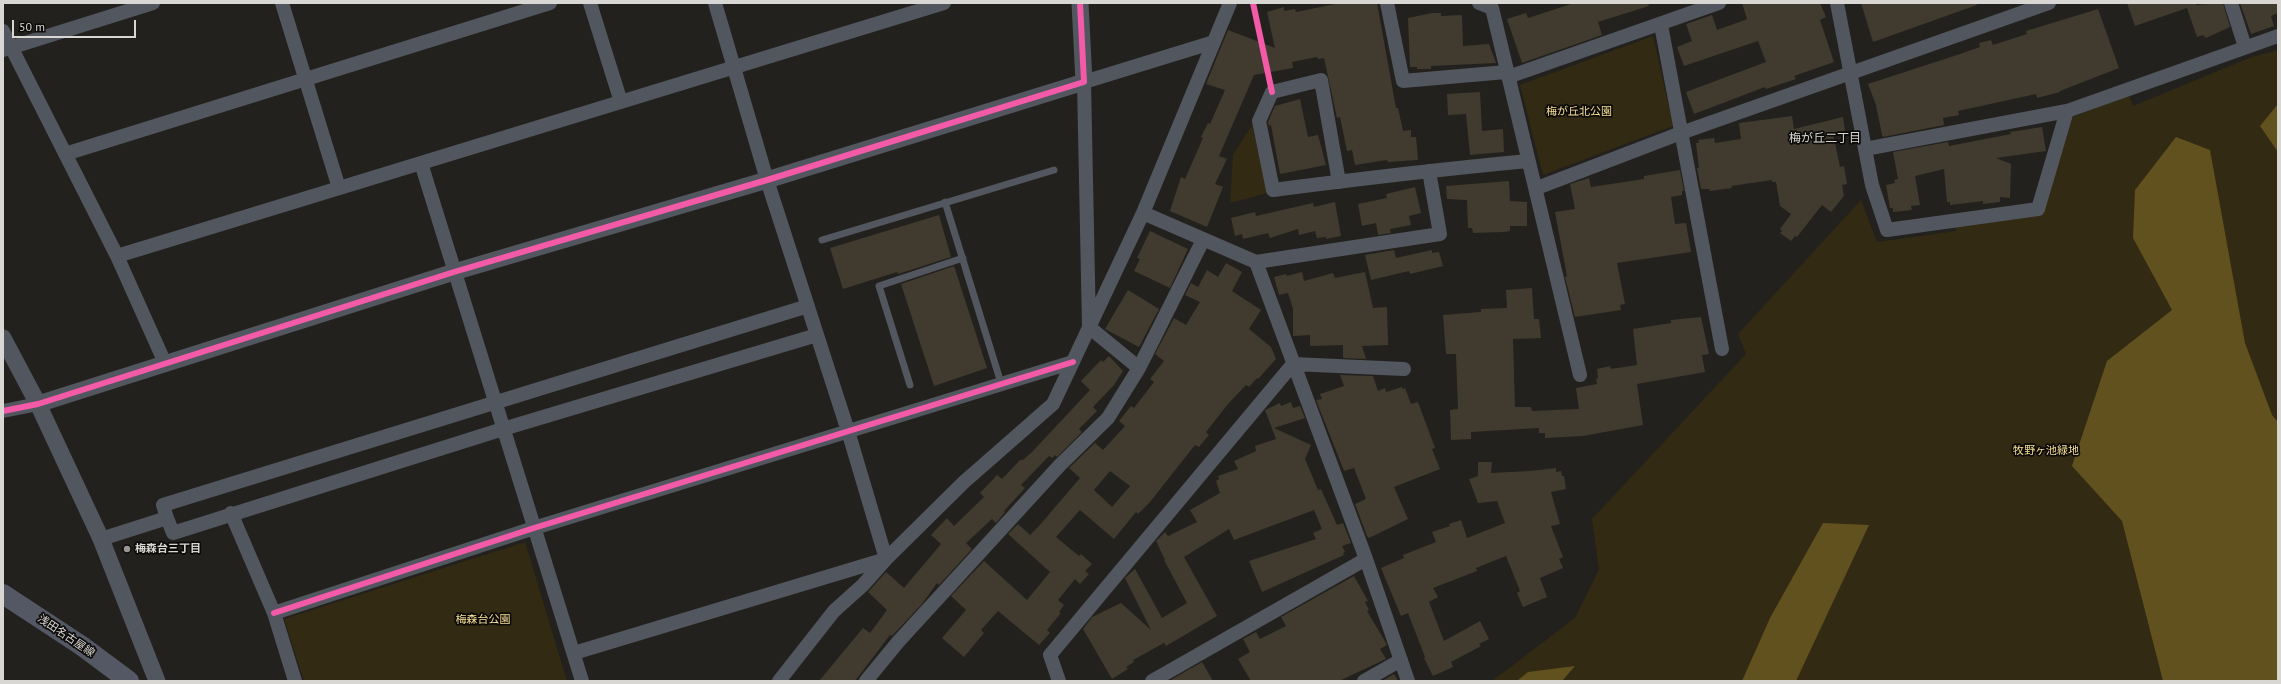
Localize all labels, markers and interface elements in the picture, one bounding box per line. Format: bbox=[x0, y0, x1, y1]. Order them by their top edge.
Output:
scale bar bbox=[14, 12, 138, 38]
text: 50 m bbox=[19, 19, 45, 34]
park label: 梅が丘北公園 bbox=[1546, 105, 1612, 119]
district label: 梅が丘二丁目 bbox=[1789, 132, 1861, 146]
park label: 牧野ヶ池緑地 bbox=[2013, 444, 2079, 458]
place label: 梅森台三丁目 bbox=[135, 542, 201, 556]
marker: 梅森台三丁目 bbox=[122, 544, 132, 554]
street label: 浅田名古屋線 bbox=[35, 612, 97, 660]
park label: 梅森台公園 bbox=[456, 613, 510, 627]

